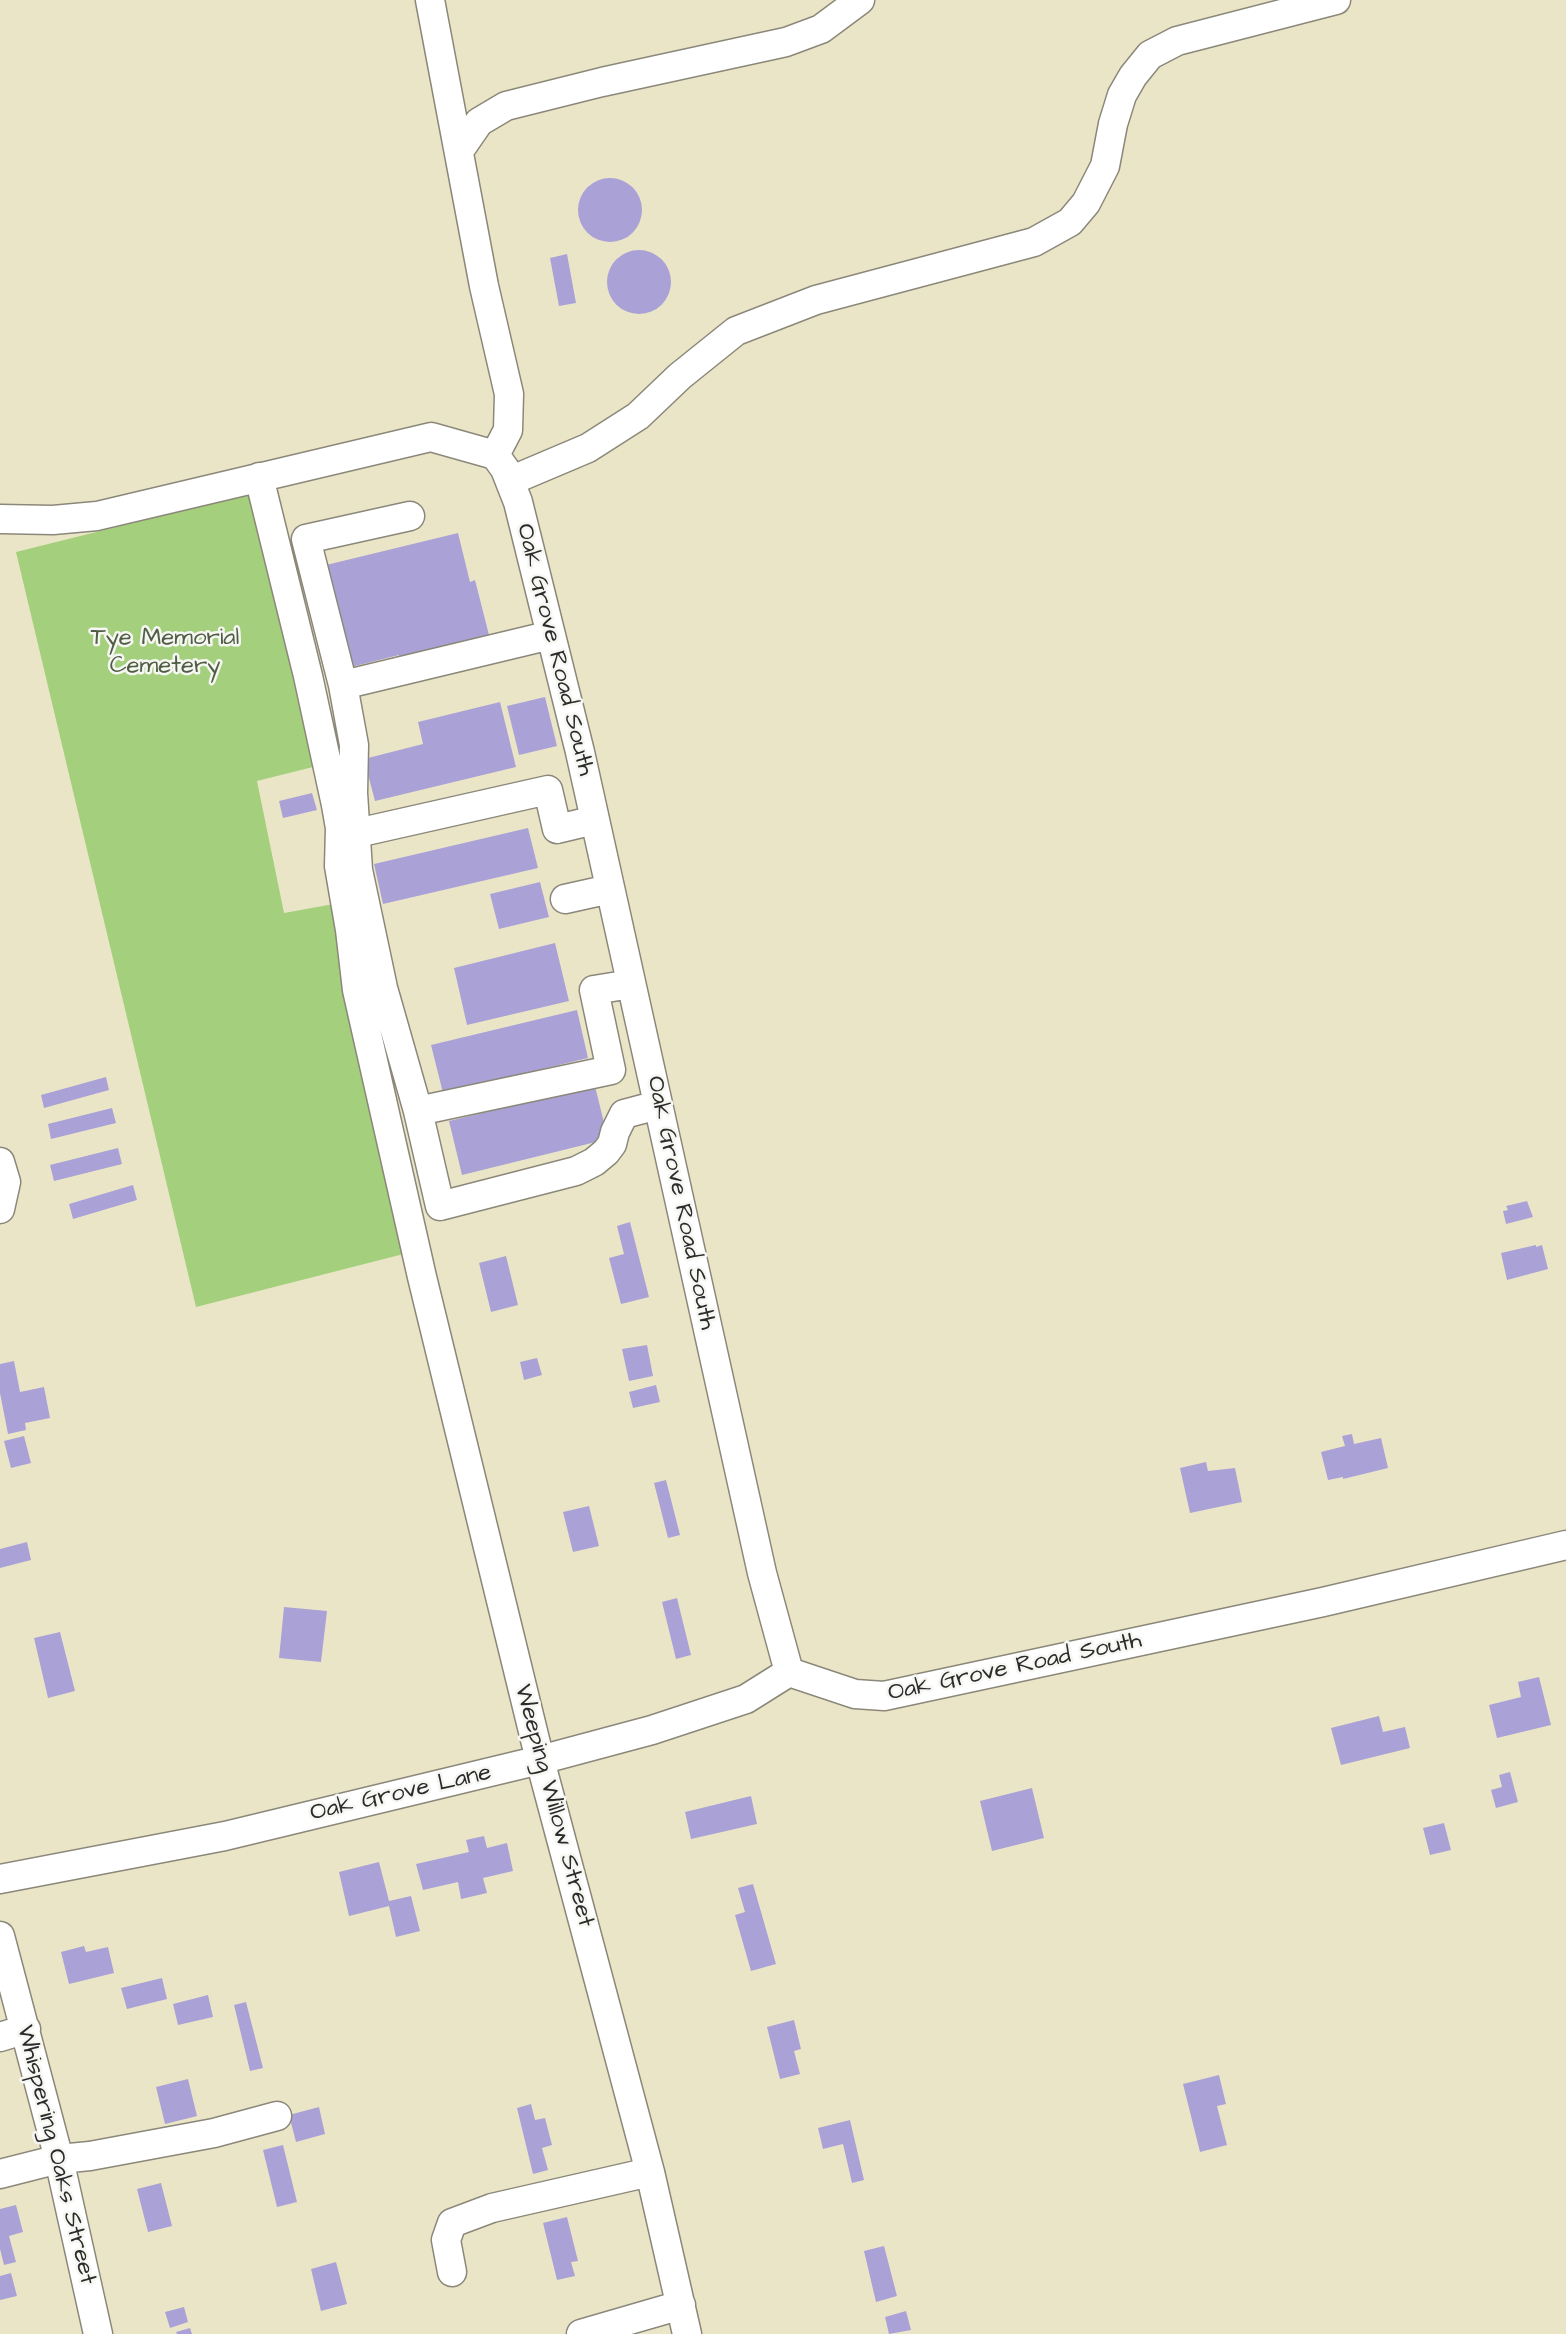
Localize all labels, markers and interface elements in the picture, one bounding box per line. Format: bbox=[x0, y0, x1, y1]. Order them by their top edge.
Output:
street label: Oak Grove Road South bbox=[509, 521, 599, 779]
park label: Tye Memorial Cemetery bbox=[91, 625, 239, 681]
street label: Oak Grove Road South bbox=[639, 1074, 721, 1332]
street label: Oak Grove Road South bbox=[886, 1627, 1144, 1709]
street label: Weeping Willow Street bbox=[507, 1682, 599, 1930]
street label: Oak Grove Lane bbox=[308, 1759, 494, 1829]
street label: Whispering Oaks Street bbox=[9, 2022, 101, 2288]

